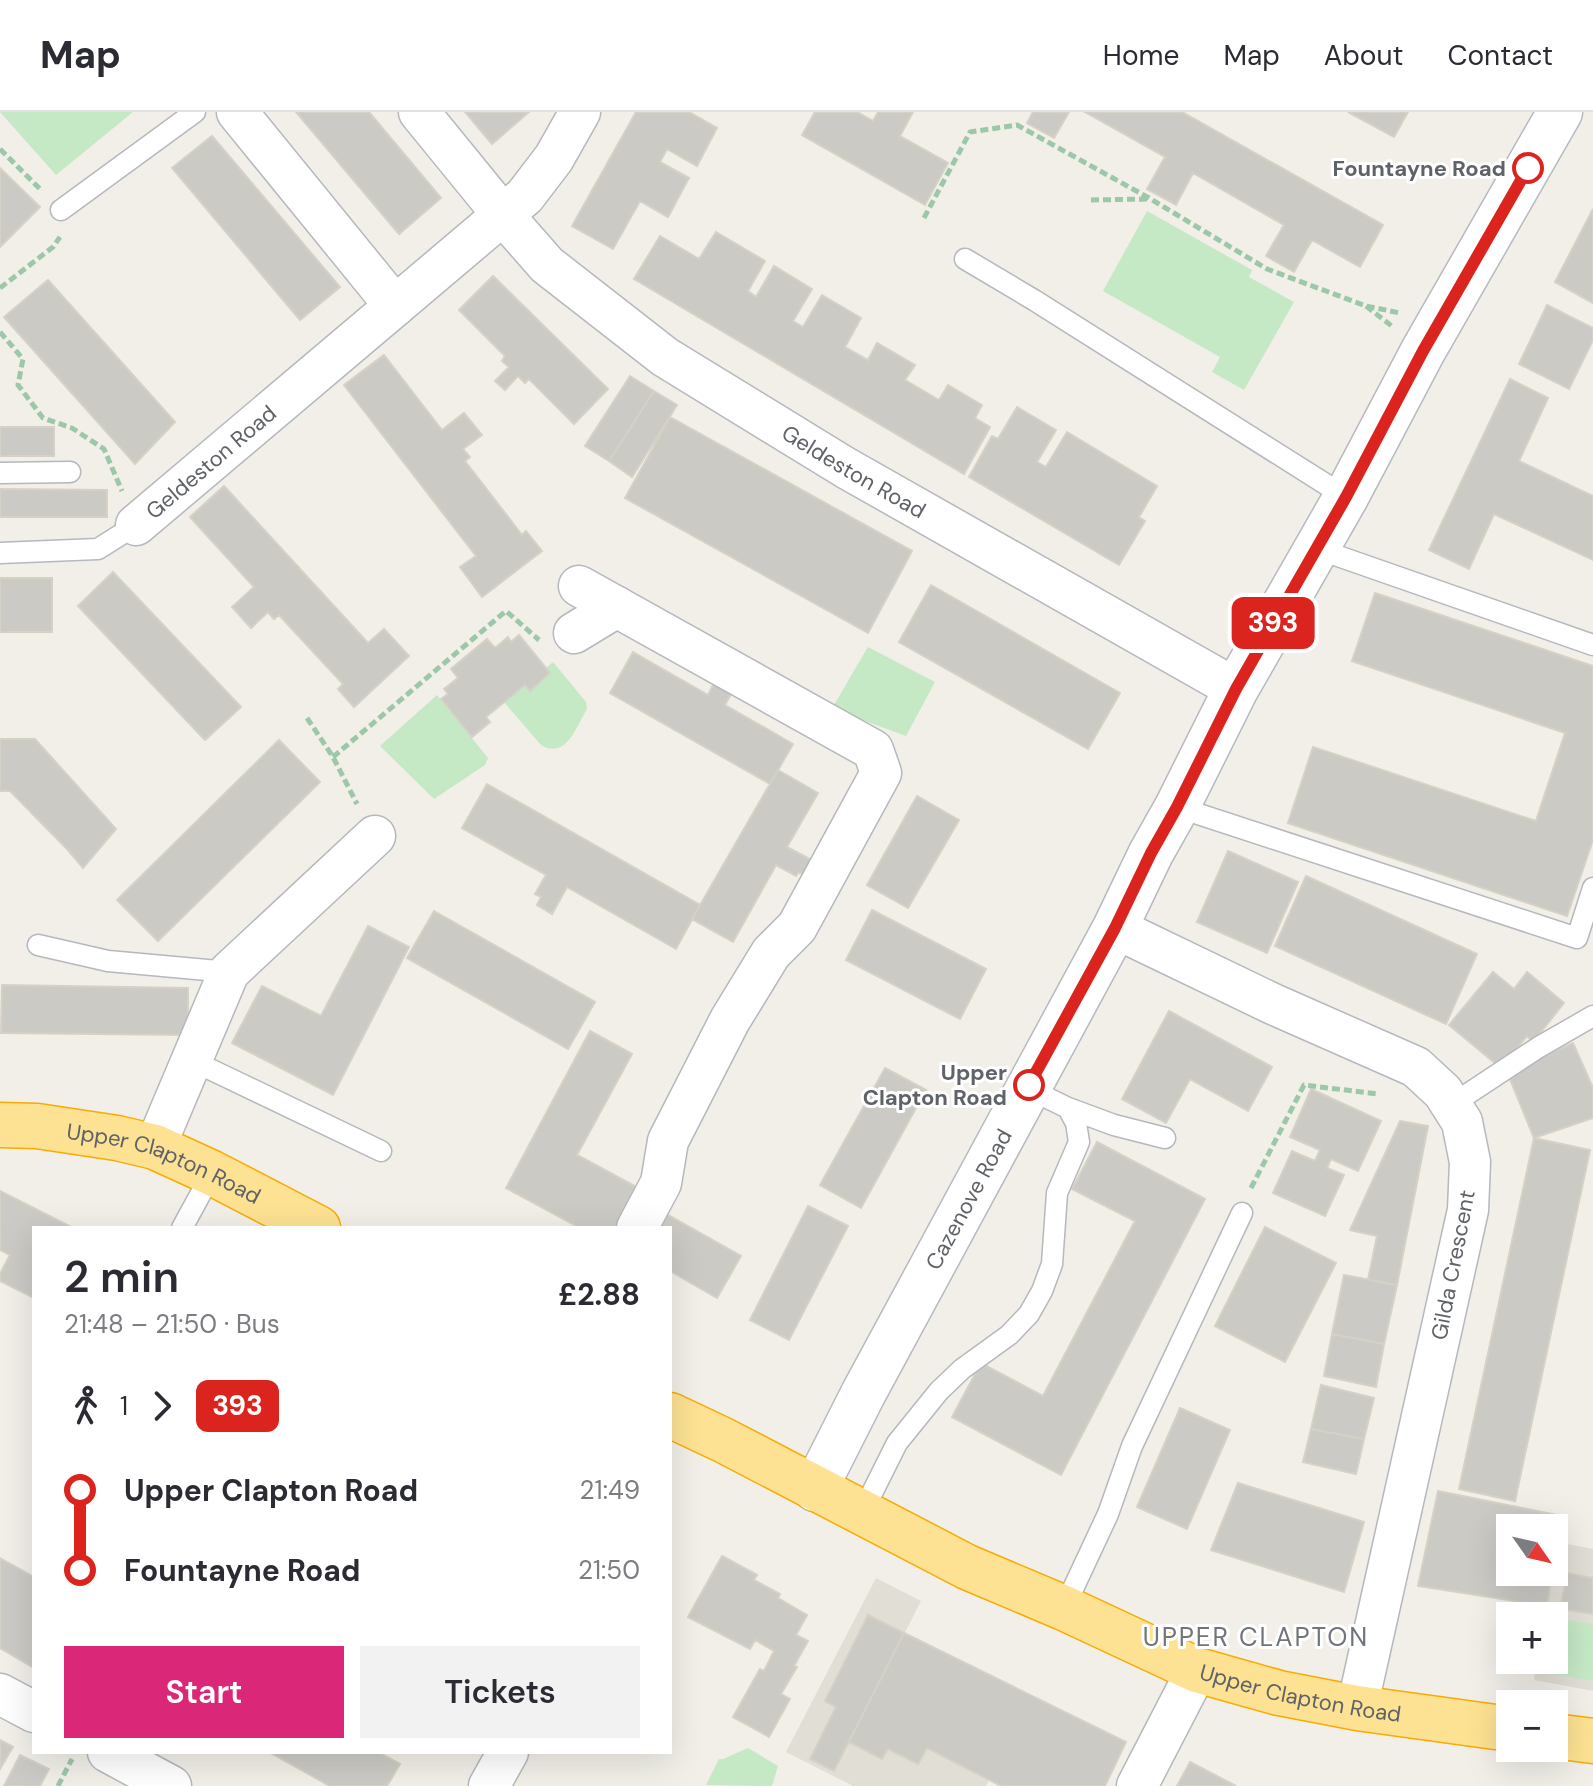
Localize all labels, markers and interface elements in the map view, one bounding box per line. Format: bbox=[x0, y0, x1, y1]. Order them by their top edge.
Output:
text: Map bbox=[40, 30, 121, 80]
text: Home bbox=[1103, 37, 1179, 74]
text: Map bbox=[1223, 37, 1280, 74]
text: About bbox=[1324, 37, 1403, 74]
text: Contact bbox=[1447, 37, 1553, 74]
marker: Fountayne Road bbox=[1513, 153, 1543, 183]
place label: Fountayne Road bbox=[1333, 154, 1506, 183]
street label: Geldeston Road bbox=[140, 398, 282, 525]
street label: Geldeston Road bbox=[777, 418, 931, 525]
line badge: 393 bbox=[1227, 597, 1319, 649]
text: 393 bbox=[1248, 604, 1298, 641]
place label: Upper Clapton Road bbox=[863, 1058, 1007, 1112]
marker: Upper Clapton Road bbox=[1014, 1070, 1044, 1100]
street label: Upper Clapton Road bbox=[65, 1116, 266, 1210]
street label: Cazenove Road bbox=[919, 1124, 1018, 1275]
street label: Gilda Crescent bbox=[1424, 1188, 1482, 1342]
text: 2 min bbox=[64, 1248, 179, 1306]
text: £2.88 bbox=[558, 1275, 640, 1314]
text: 21:48 – 21:50 · Bus bbox=[64, 1307, 280, 1341]
icon: walk bbox=[64, 1384, 108, 1428]
icon: forward bbox=[140, 1384, 184, 1428]
text: 393 bbox=[212, 1387, 263, 1424]
text: 1 bbox=[120, 1389, 128, 1423]
text: Upper Clapton Road bbox=[124, 1471, 418, 1510]
text: 21:49 bbox=[580, 1473, 640, 1507]
north arrow bbox=[1496, 1514, 1568, 1586]
map controls bbox=[1496, 1514, 1568, 1762]
text: Fountayne Road bbox=[124, 1551, 361, 1590]
text: 21:50 bbox=[578, 1553, 640, 1587]
button: + bbox=[1496, 1602, 1568, 1674]
district label: UPPER CLAPTON bbox=[1143, 1620, 1369, 1654]
button: Start bbox=[64, 1646, 344, 1738]
button: Tickets bbox=[360, 1646, 640, 1738]
street label: Upper Clapton Road bbox=[1196, 1657, 1403, 1728]
button: − bbox=[1496, 1690, 1568, 1762]

